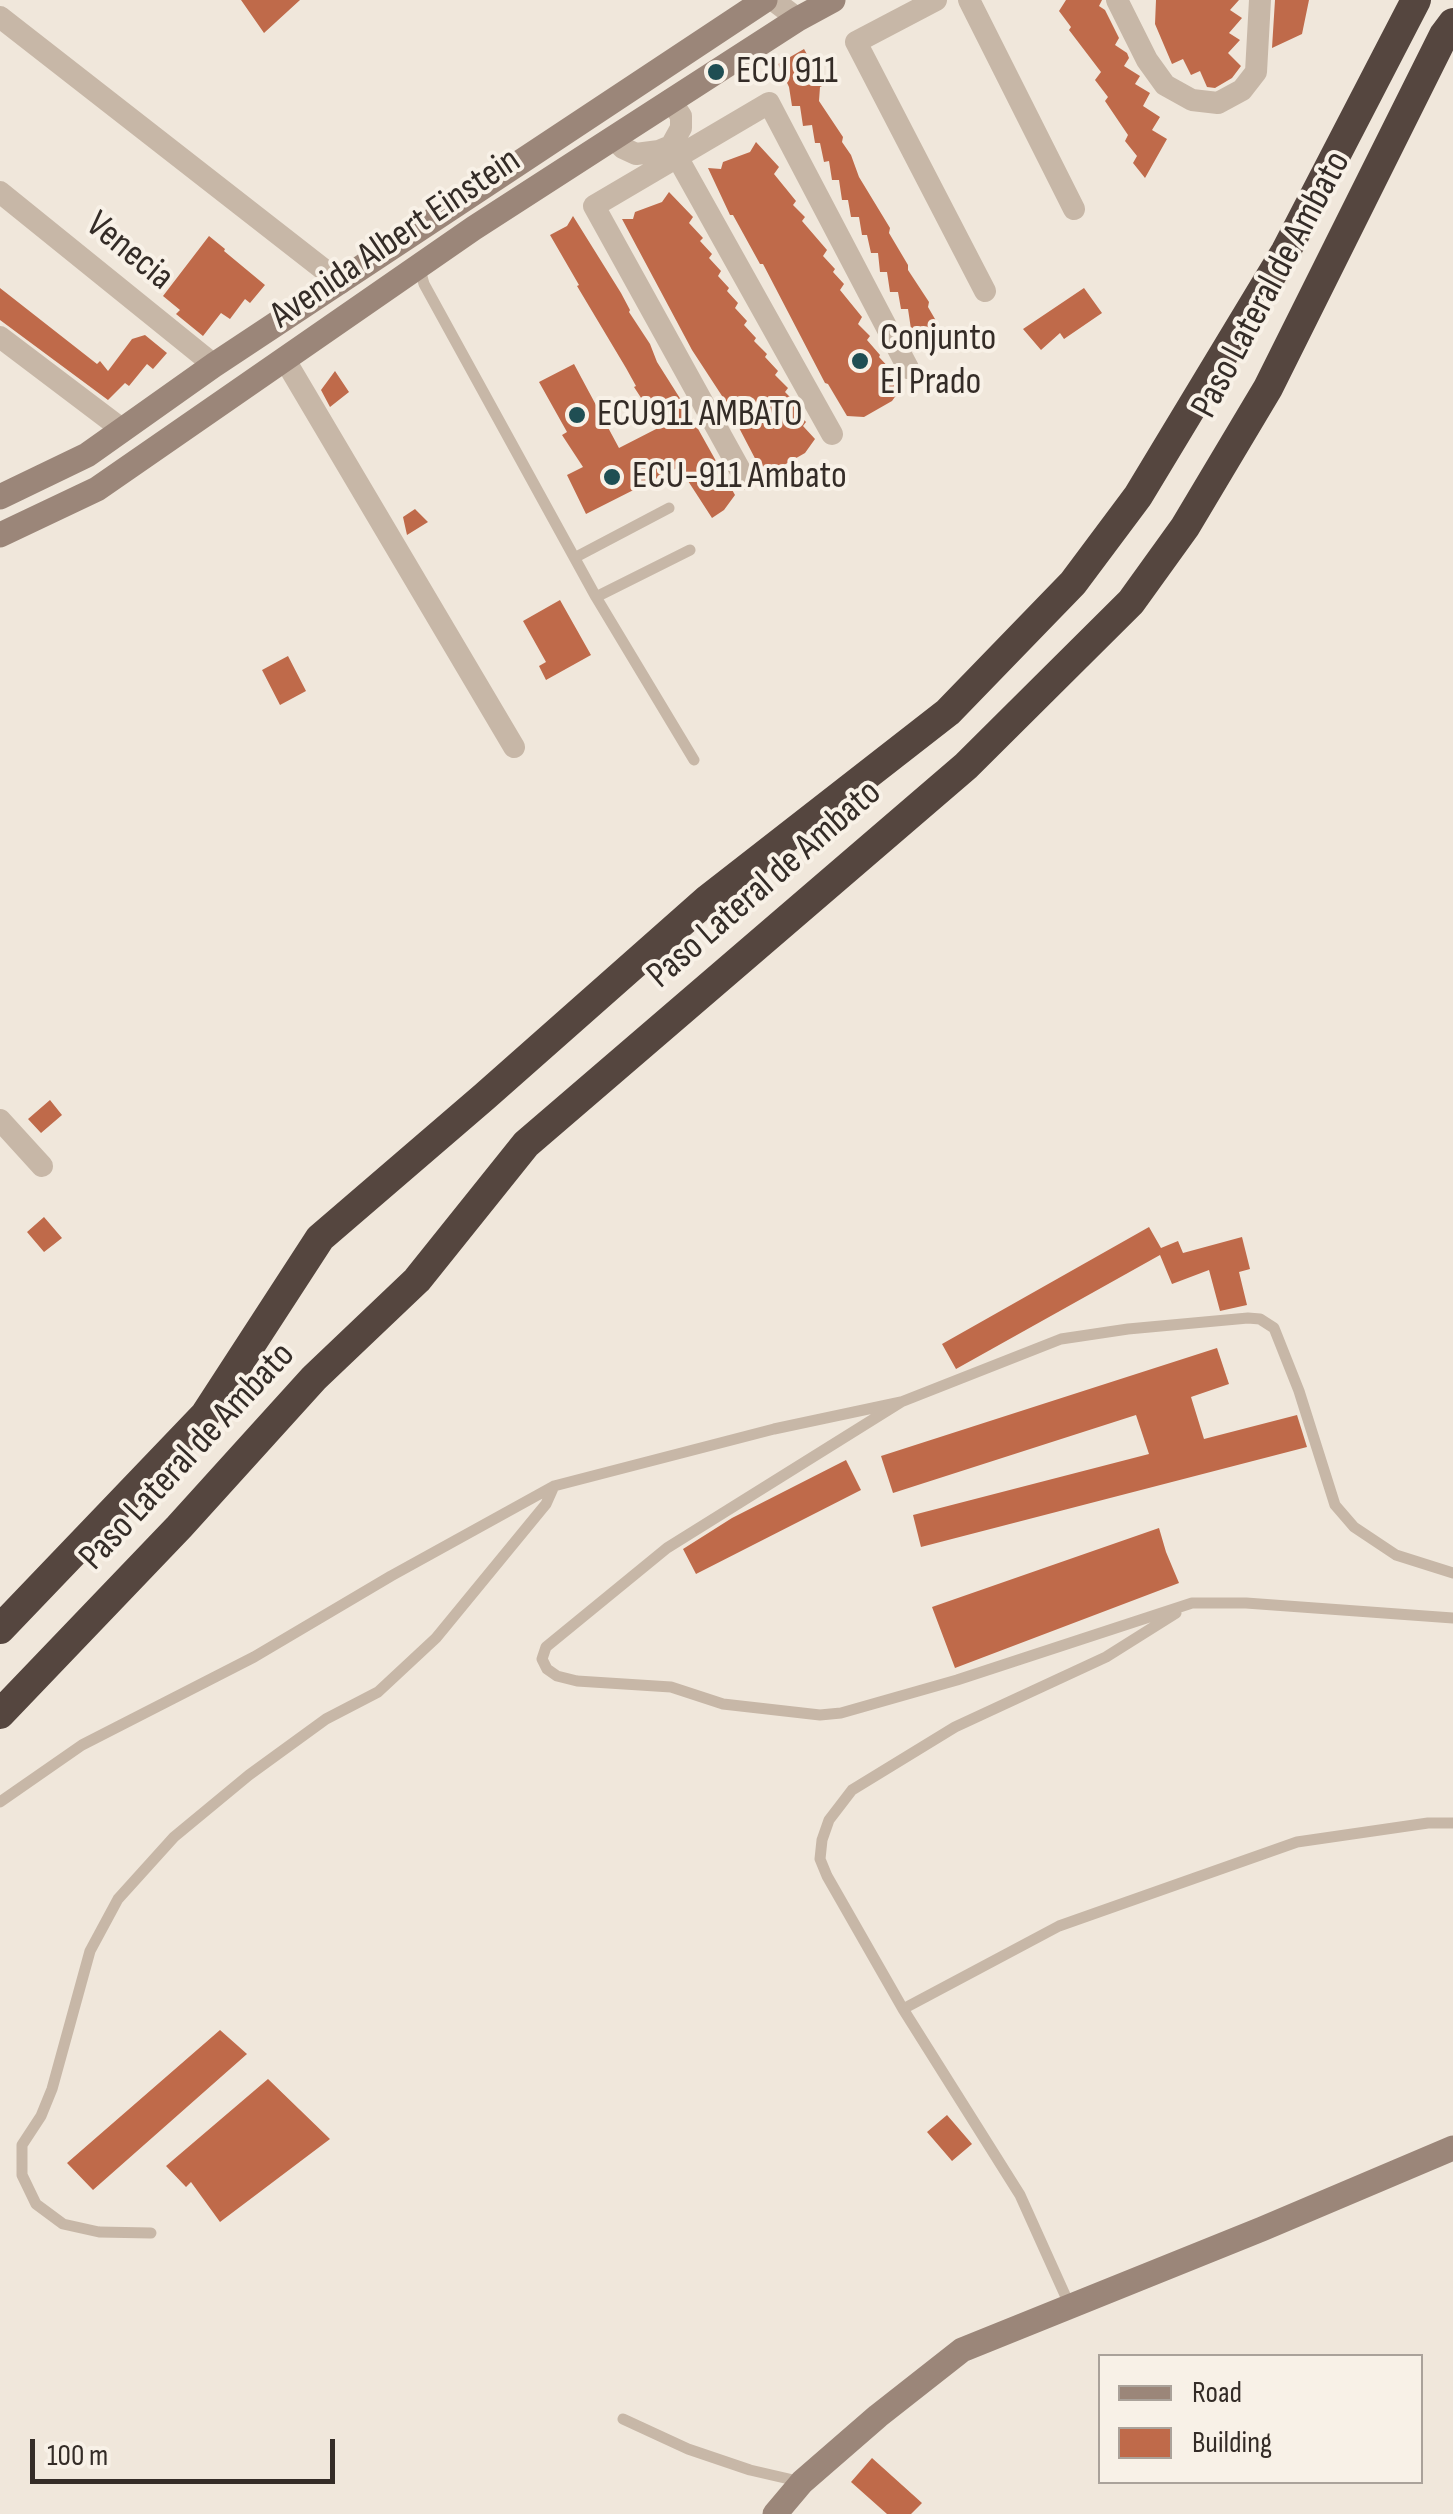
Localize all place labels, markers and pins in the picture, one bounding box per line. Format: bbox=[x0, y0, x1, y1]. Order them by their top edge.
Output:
place label: ECU 911 bbox=[736, 49, 838, 95]
marker: ECU 911 bbox=[705, 61, 727, 83]
place label: Conjunto El Prado bbox=[880, 316, 996, 406]
marker: Conjunto El Prado bbox=[849, 350, 871, 372]
place label: ECU911 AMBATO bbox=[597, 392, 803, 438]
marker: ECU911 AMBATO bbox=[566, 404, 588, 426]
place label: ECU-911 Ambato bbox=[632, 454, 847, 500]
marker: ECU-911 Ambato bbox=[601, 466, 623, 488]

